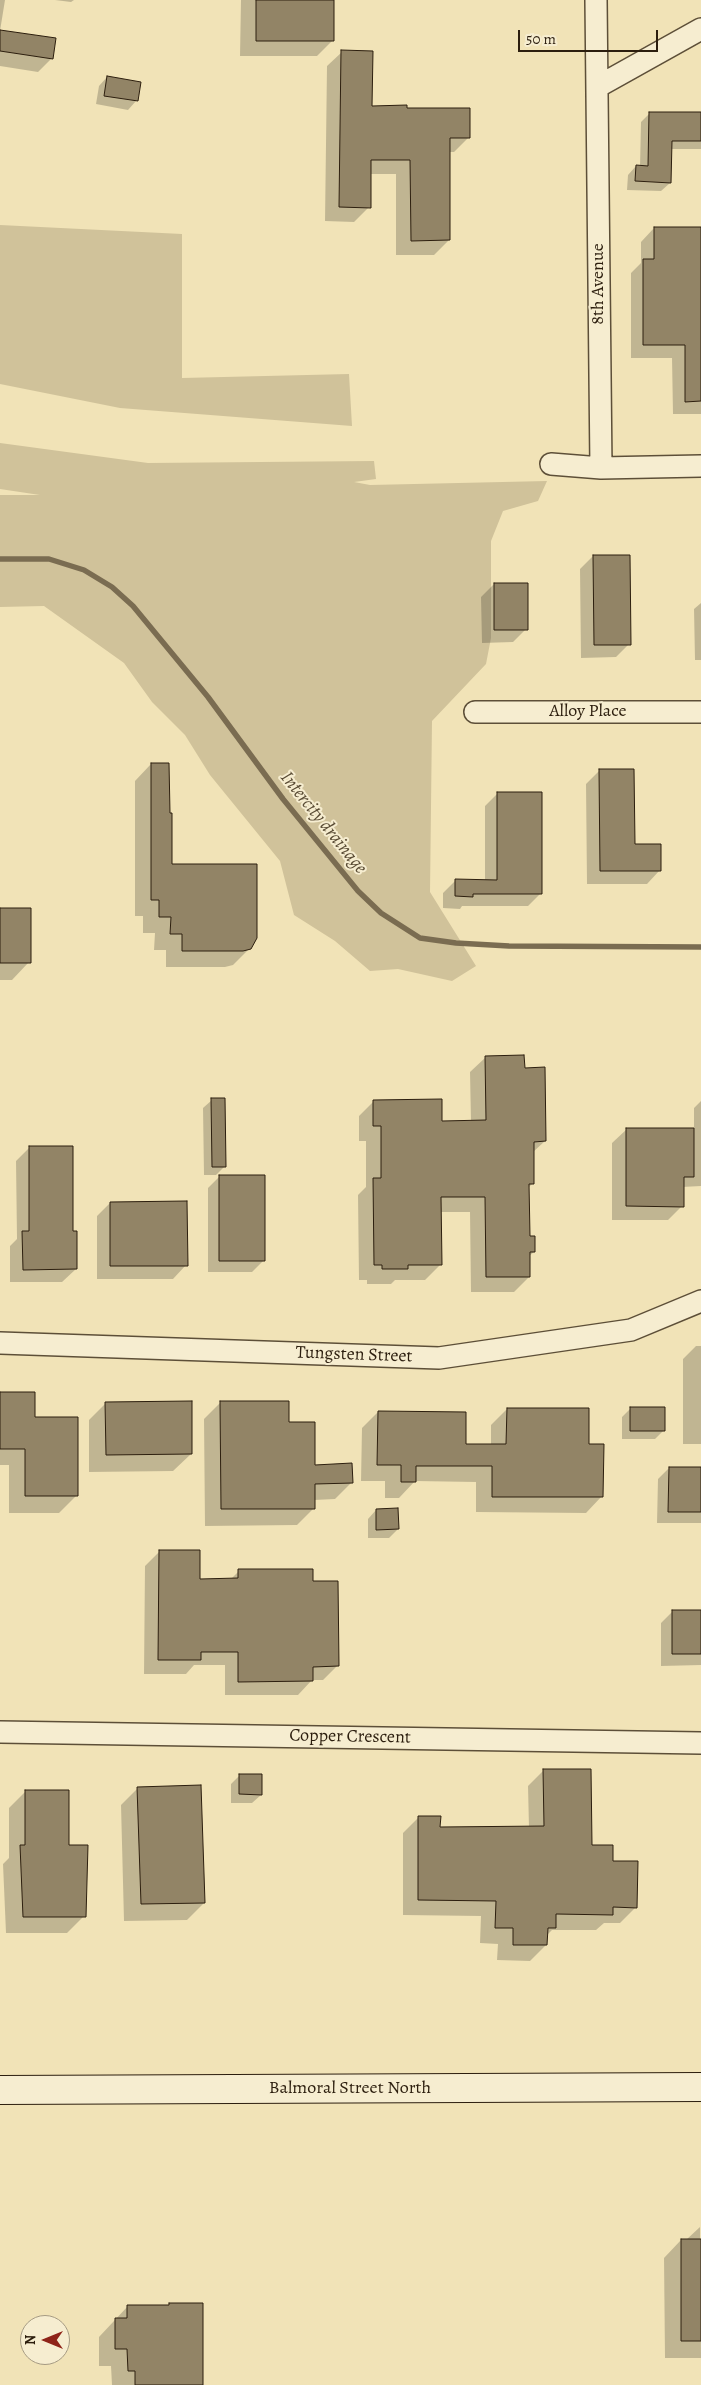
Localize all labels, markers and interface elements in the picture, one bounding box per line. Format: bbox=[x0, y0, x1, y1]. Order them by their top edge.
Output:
scale bar bbox=[521, 20, 661, 52]
text: 50 m bbox=[526, 29, 556, 49]
street label: 8th Avenue bbox=[588, 243, 610, 325]
street label: Alloy Place bbox=[549, 701, 627, 723]
water label: Intercity drainage bbox=[275, 767, 371, 879]
street label: Tungsten Street bbox=[295, 1342, 413, 1368]
street label: Copper Crescent bbox=[289, 1725, 411, 1749]
street label: Balmoral Street North bbox=[269, 2078, 431, 2100]
north arrow bbox=[20, 2315, 70, 2365]
text: N bbox=[21, 2335, 40, 2345]

